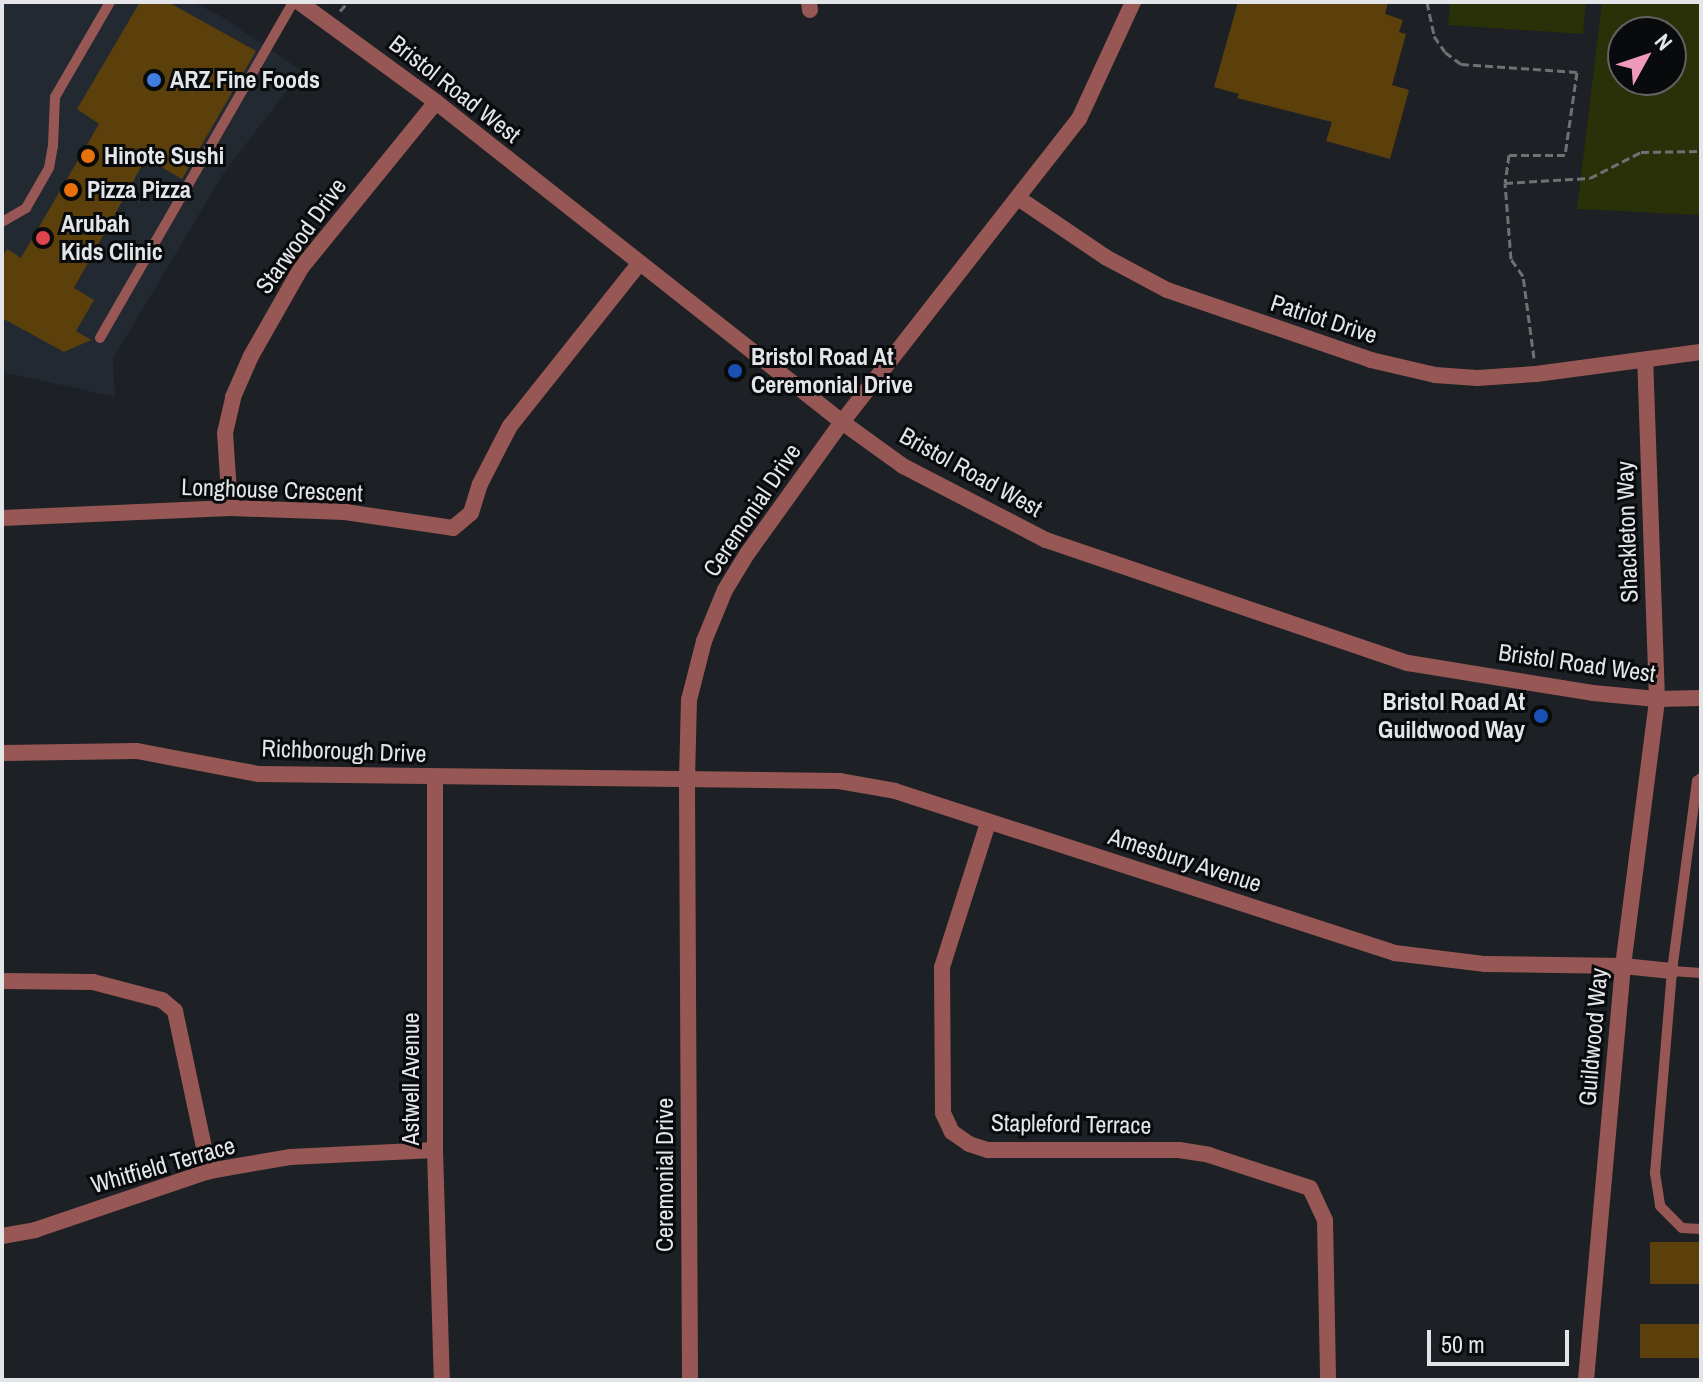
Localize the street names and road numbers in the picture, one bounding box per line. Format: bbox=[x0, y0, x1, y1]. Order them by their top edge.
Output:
street label: Bristol Road West bbox=[384, 29, 526, 149]
street label: Starwood Drive bbox=[249, 173, 353, 299]
street label: Patriot Drive bbox=[1267, 288, 1381, 350]
street label: Bristol Road West bbox=[895, 421, 1047, 523]
street label: Ceremonial Drive bbox=[697, 438, 807, 582]
street label: Shackleton Way bbox=[1610, 461, 1644, 603]
street label: Longhouse Crescent bbox=[181, 472, 363, 508]
street label: Bristol Road West bbox=[1497, 638, 1657, 688]
street label: Richborough Drive bbox=[261, 734, 427, 768]
street label: Amesbury Avenue bbox=[1104, 822, 1266, 898]
street label: Guildwood Way bbox=[1573, 967, 1613, 1107]
street label: Astwell Avenue bbox=[397, 1012, 425, 1146]
street label: Ceremonial Drive bbox=[651, 1098, 679, 1252]
street label: Stapleford Terrace bbox=[990, 1108, 1152, 1140]
street label: Whitfield Terrace bbox=[88, 1131, 238, 1199]

